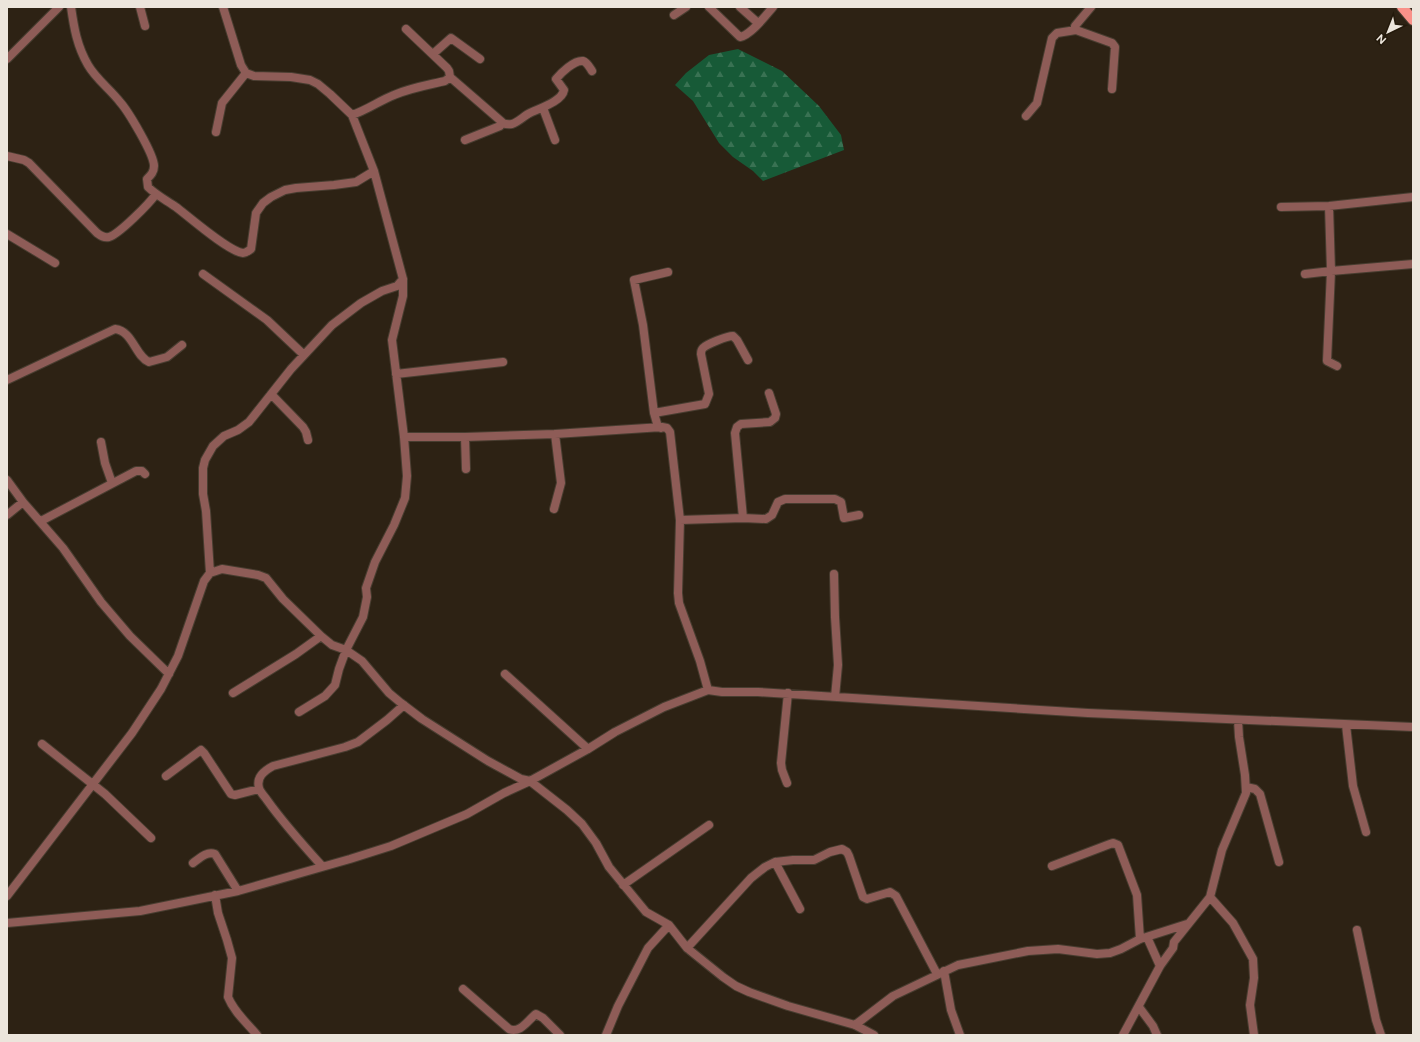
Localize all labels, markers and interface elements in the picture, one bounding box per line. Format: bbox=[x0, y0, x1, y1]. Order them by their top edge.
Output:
north arrow bbox=[1368, 12, 1408, 52]
text: N bbox=[1374, 31, 1389, 47]

